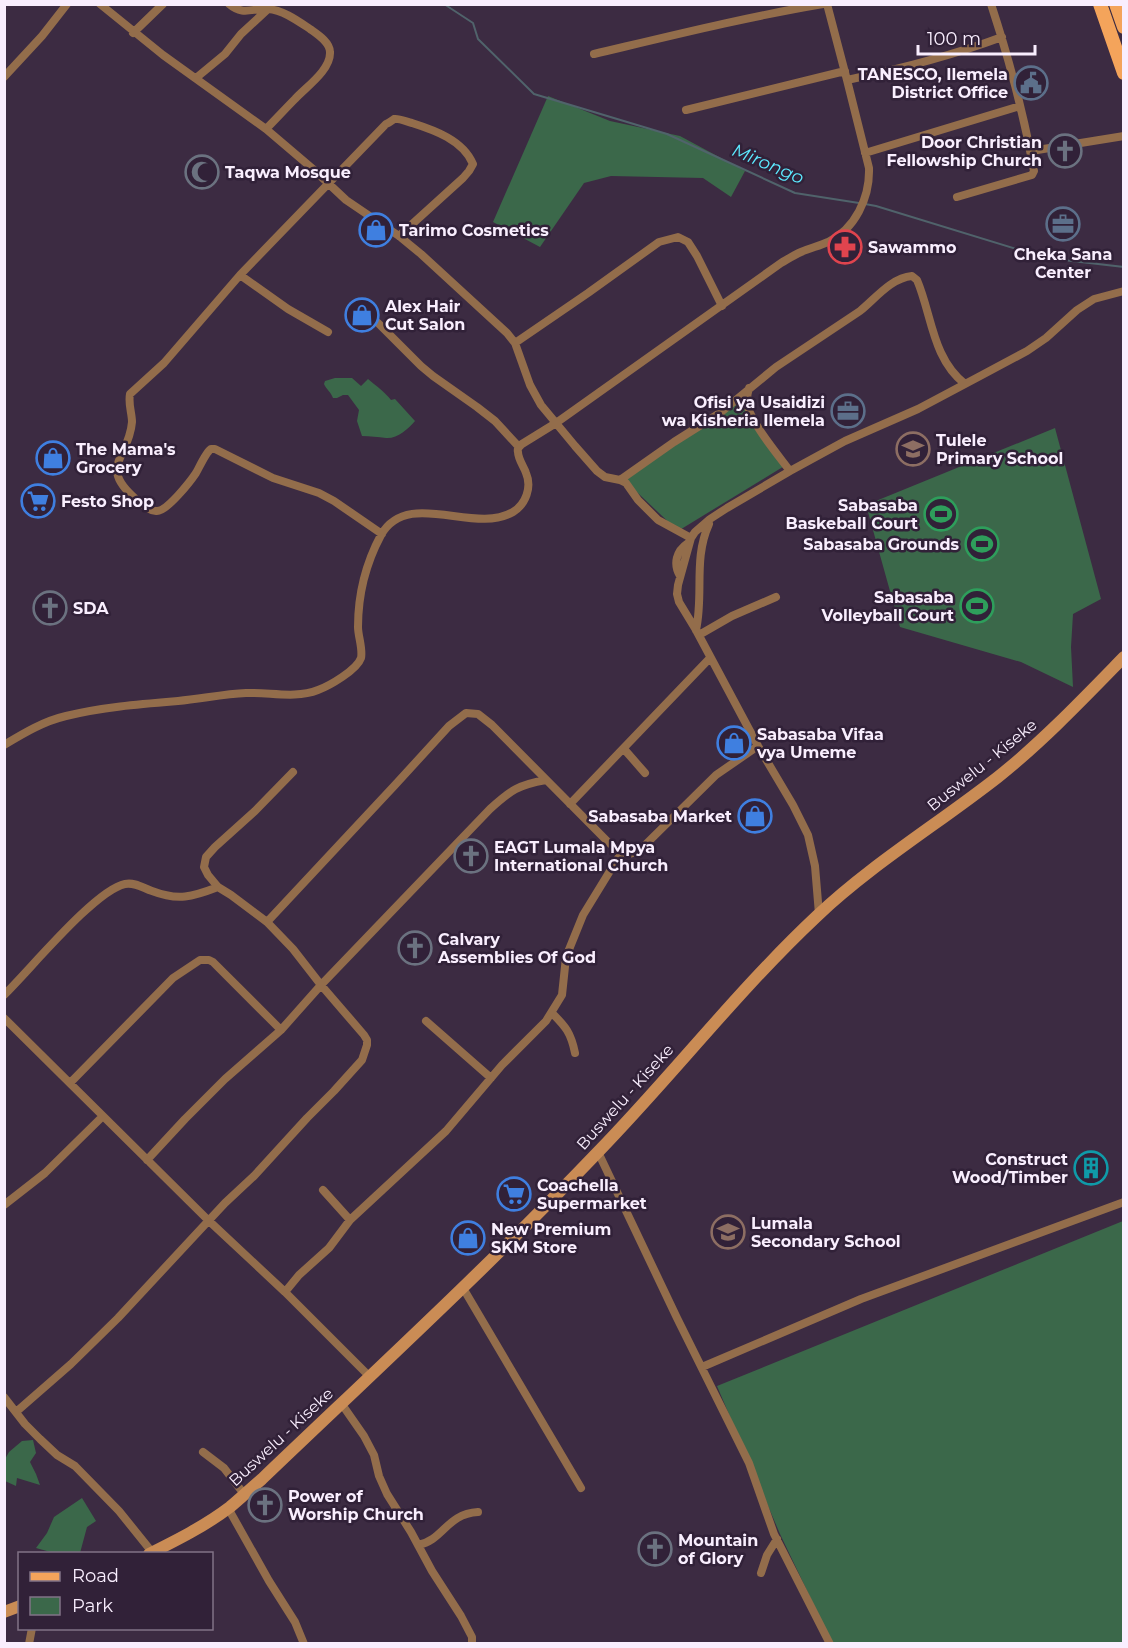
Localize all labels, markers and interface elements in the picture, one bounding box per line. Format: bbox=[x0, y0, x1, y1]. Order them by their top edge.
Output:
scale bar bbox=[918, 18, 1035, 56]
text: 100 m bbox=[927, 28, 981, 50]
place label: TANESCO, Ilemela District Office bbox=[858, 65, 1008, 102]
public building icon: TANESCO, Ilemela District Office bbox=[1013, 65, 1049, 101]
place label: Door Christian Fellowship Church bbox=[886, 133, 1042, 170]
church icon: Door Christian Fellowship Church bbox=[1047, 133, 1083, 169]
water label: Mirongo bbox=[729, 139, 807, 189]
mosque icon: Taqwa Mosque bbox=[184, 154, 220, 190]
place label: Taqwa Mosque bbox=[225, 163, 351, 182]
office icon: Cheka Sana Center bbox=[1045, 206, 1081, 242]
shop icon: Tarimo Cosmetics bbox=[358, 212, 394, 248]
place label: Tarimo Cosmetics bbox=[399, 221, 549, 240]
pharmacy icon: Sawammo bbox=[827, 229, 863, 265]
place label: Sawammo bbox=[868, 238, 957, 257]
place label: Cheka Sana Center bbox=[1014, 245, 1112, 282]
shop icon: Alex Hair Cut Salon bbox=[344, 297, 380, 333]
place label: Alex Hair Cut Salon bbox=[384, 297, 465, 334]
place label: Ofisi ya Usaidizi wa Kisheria Ilemela bbox=[662, 393, 825, 430]
office icon: Ofisi ya Usaidizi wa Kisheria Ilemela bbox=[830, 393, 866, 429]
school or university icon: Tulele Primary School bbox=[895, 431, 931, 467]
place label: Tulele Primary School bbox=[936, 431, 1063, 468]
shop icon: The Mama's Grocery bbox=[35, 440, 71, 476]
place label: The Mama's Grocery bbox=[76, 440, 176, 477]
supermarket icon: Festo Shop bbox=[20, 483, 56, 519]
place label: Festo Shop bbox=[61, 492, 154, 511]
place label: Sabasaba Baskeball Court bbox=[785, 496, 918, 533]
sports icon: Sabasaba Baskeball Court bbox=[923, 496, 959, 532]
sports icon: Sabasaba Grounds bbox=[964, 526, 1000, 562]
place label: Sabasaba Grounds bbox=[803, 535, 959, 554]
place label: Sabasaba Volleyball Court bbox=[820, 588, 954, 625]
sports icon: Sabasaba Volleyball Court bbox=[959, 588, 995, 624]
church icon: SDA bbox=[32, 590, 68, 626]
place label: SDA bbox=[73, 599, 109, 618]
street label: Buswelu - Kiseke bbox=[923, 715, 1041, 815]
shop icon: Sabasaba Vifaa vya Umeme bbox=[716, 725, 752, 761]
place label: Sabasaba Vifaa vya Umeme bbox=[756, 725, 884, 762]
shop icon: Sabasaba Market bbox=[737, 798, 773, 834]
place label: Sabasaba Market bbox=[588, 807, 732, 826]
church icon: EAGT Lumala Mpya International Church bbox=[453, 838, 489, 874]
place label: EAGT Lumala Mpya International Church bbox=[494, 838, 668, 875]
church icon: Calvary Assemblies Of God bbox=[397, 930, 433, 966]
place label: Calvary Assemblies Of God bbox=[437, 930, 596, 967]
street label: Buswelu - Kiseke bbox=[573, 1040, 677, 1154]
place label: Construct Wood/Timber bbox=[952, 1150, 1068, 1187]
building icon: Construct Wood/Timber bbox=[1073, 1150, 1109, 1186]
supermarket icon: Coachella Supermarket bbox=[496, 1176, 532, 1212]
place label: Coachella Supermarket bbox=[537, 1176, 647, 1213]
school or university icon: Lumala Secondary School bbox=[710, 1214, 746, 1250]
place label: Lumala Secondary School bbox=[751, 1214, 901, 1251]
shop icon: New Premium SKM Store bbox=[450, 1220, 486, 1256]
place label: New Premium SKM Store bbox=[491, 1220, 611, 1257]
street label: Buswelu - Kiseke bbox=[225, 1384, 337, 1490]
church icon: Power of Worship Church bbox=[247, 1487, 283, 1523]
place label: Power of Worship Church bbox=[288, 1487, 424, 1524]
church icon: Mountain of Glory bbox=[637, 1531, 673, 1567]
place label: Mountain of Glory bbox=[678, 1531, 758, 1568]
legend bbox=[18, 1552, 213, 1630]
text: Road bbox=[72, 1565, 119, 1587]
text: Park bbox=[72, 1595, 113, 1617]

